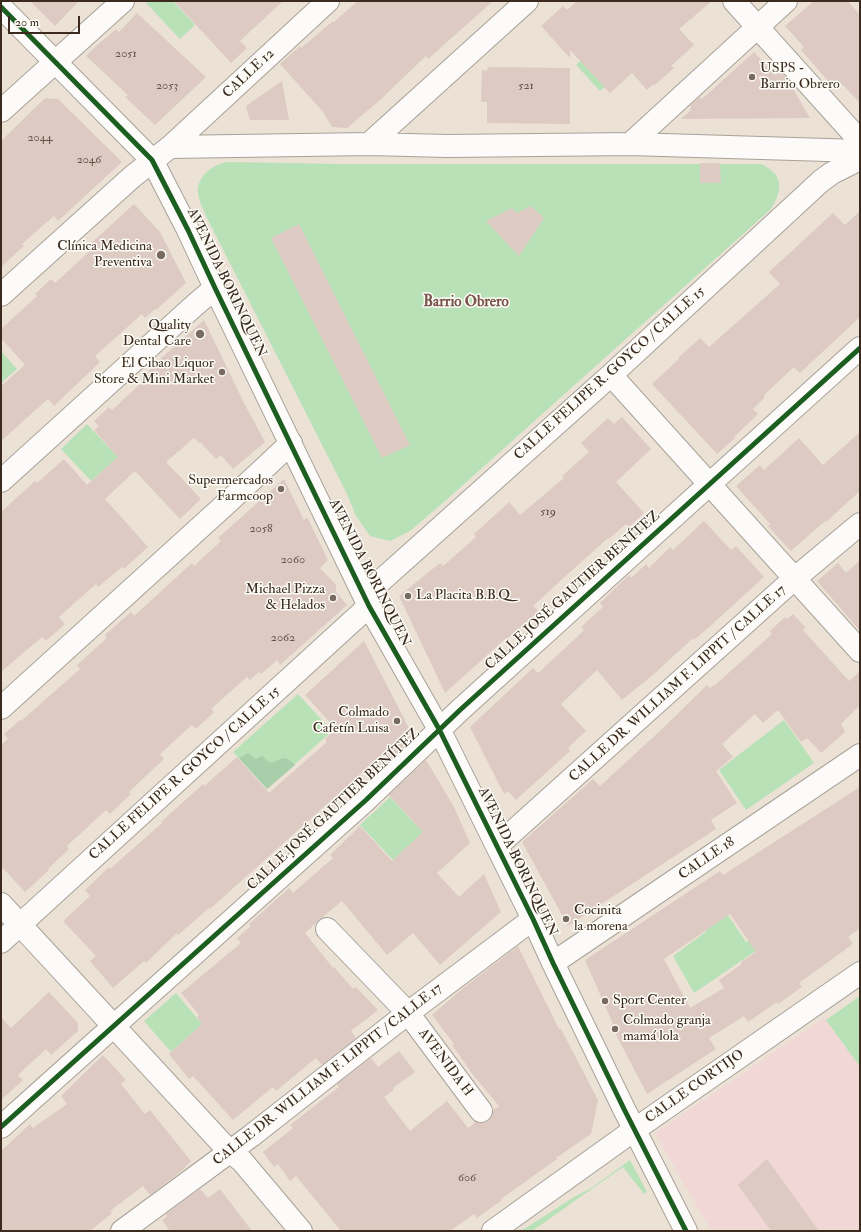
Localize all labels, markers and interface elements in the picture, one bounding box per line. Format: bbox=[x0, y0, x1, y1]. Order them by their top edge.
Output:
scale bar bbox=[10, 8, 82, 34]
text: 20 m bbox=[15, 15, 39, 30]
street label: CALLE 12 bbox=[220, 46, 278, 102]
house number: 2051 bbox=[115, 47, 137, 61]
place label: USPS - Barrio Obrero bbox=[760, 61, 840, 94]
marker: USPS - Barrio Obrero bbox=[747, 72, 757, 82]
house number: 2053 bbox=[156, 79, 178, 93]
house number: 521 bbox=[518, 79, 534, 93]
house number: 2044 bbox=[27, 131, 53, 145]
house number: 2046 bbox=[77, 153, 101, 167]
street label: AVENIDA BORINQUEN bbox=[183, 206, 269, 360]
place label: Clínica Medicina Preventiva bbox=[57, 239, 152, 272]
marker: Clínica Medicina Preventiva bbox=[155, 249, 167, 261]
street label: CALLE FELIPE R. GOYCO / CALLE 15 bbox=[511, 284, 709, 464]
district label: Barrio Obrero bbox=[423, 294, 509, 312]
place label: Quality Dental Care bbox=[123, 318, 191, 350]
marker: Quality Dental Care bbox=[194, 328, 206, 340]
place label: El Cibao Liquor Store & Mini Market bbox=[94, 356, 214, 388]
marker: El Cibao Liquor Store & Mini Market bbox=[217, 367, 227, 377]
place label: Supermercados Farmcoop bbox=[188, 473, 273, 506]
marker: Supermercados Farmcoop bbox=[276, 484, 286, 494]
street label: AVENIDA BORINQUEN bbox=[324, 496, 414, 650]
house number: 519 bbox=[540, 505, 556, 519]
street label: CALLE JOSÉ GAUTIER BENÍTEZ bbox=[482, 508, 664, 674]
house number: 2058 bbox=[249, 522, 273, 536]
house number: 2060 bbox=[281, 553, 305, 567]
place label: Michael Pizza & Helados bbox=[246, 582, 325, 614]
street label: CALLE DR. WILLIAM F. LIPPIT / CALLE 17 bbox=[566, 582, 790, 786]
place label: La Placita B.B.Q bbox=[416, 588, 510, 604]
marker: La Placita B.B.Q bbox=[403, 591, 413, 601]
marker: Michael Pizza & Helados bbox=[328, 593, 338, 603]
house number: 2062 bbox=[271, 631, 295, 645]
street label: CALLE FELIPE R. GOYCO / CALLE 15 bbox=[86, 684, 284, 864]
place label: Colmado Cafetín Luisa bbox=[313, 705, 389, 738]
marker: Colmado Cafetín Luisa bbox=[392, 716, 402, 726]
street label: CALLE JOSÉ GAUTIER BENÍTEZ bbox=[244, 726, 424, 894]
street label: AVENIDA BORINQUEN bbox=[474, 785, 560, 939]
street label: CALLE 18 bbox=[676, 834, 738, 884]
place label: Cocinita la morena bbox=[574, 903, 628, 936]
marker: Cocinita la morena bbox=[561, 914, 571, 924]
street label: CALLE DR. WILLIAM F. LIPPIT / CALLE 17 bbox=[210, 980, 446, 1170]
place label: Sport Center bbox=[613, 993, 686, 1009]
marker: Sport Center bbox=[600, 996, 610, 1006]
place label: Colmado granja mamá lola bbox=[623, 1013, 711, 1046]
marker: Colmado granja mamá lola bbox=[610, 1024, 620, 1034]
street label: AVENIDA H bbox=[414, 1026, 476, 1100]
street label: CALLE CORTIJO bbox=[642, 1047, 748, 1127]
house number: 606 bbox=[458, 1171, 476, 1185]

